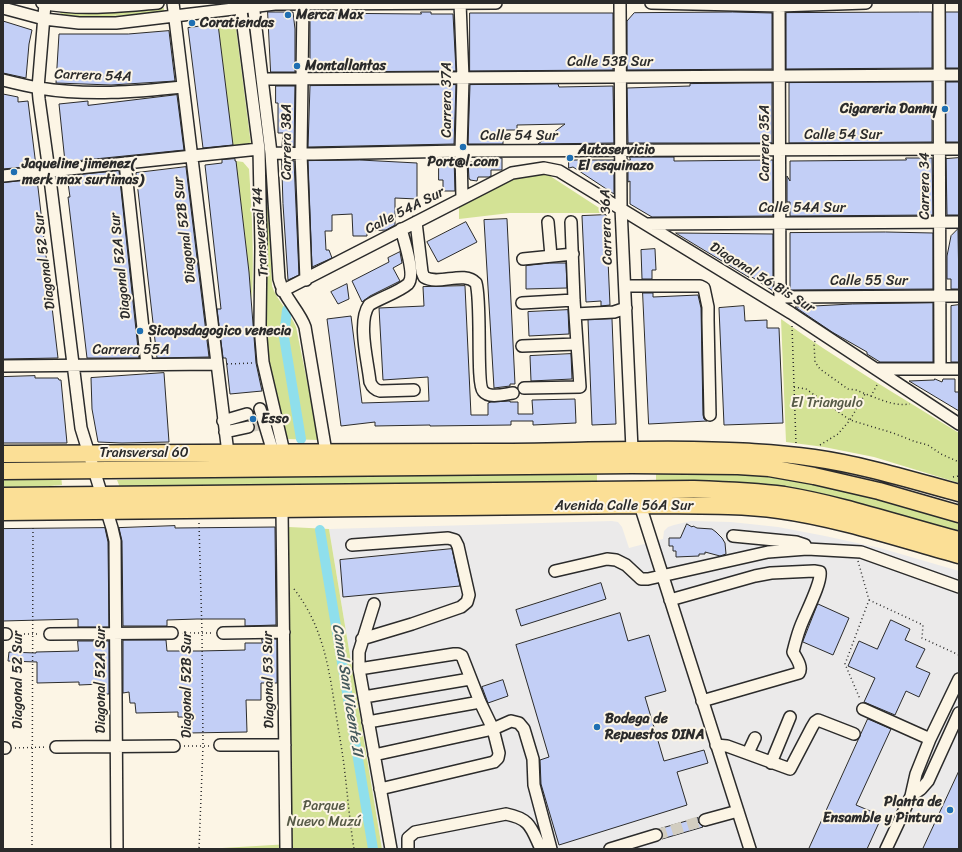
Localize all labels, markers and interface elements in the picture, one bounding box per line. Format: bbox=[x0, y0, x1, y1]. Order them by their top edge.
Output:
place label: Merca Max bbox=[296, 7, 364, 23]
marker: Merca Max bbox=[283, 10, 293, 20]
place label: Coratiendas bbox=[200, 15, 274, 31]
marker: Coratiendas bbox=[187, 18, 197, 28]
street label: Calle 53B Sur bbox=[567, 54, 653, 70]
place label: Montallantas bbox=[305, 58, 386, 74]
marker: Montallantas bbox=[292, 61, 302, 71]
street label: Carrera 37A bbox=[439, 62, 455, 138]
street label: Carrera 54A bbox=[54, 66, 132, 86]
place label: Cigareria Danny bbox=[840, 101, 937, 117]
street label: Carrera 38A bbox=[279, 104, 295, 180]
marker: Cigareria Danny bbox=[940, 104, 950, 114]
street label: Carrera 35A bbox=[757, 105, 773, 181]
street label: Calle 54 Sur bbox=[804, 127, 882, 143]
street label: Calle 54 Sur bbox=[480, 128, 558, 144]
marker: Port@l.com bbox=[458, 142, 468, 152]
place label: Autoservicio El esquinazo bbox=[578, 142, 655, 174]
street label: Carrera 34 bbox=[917, 152, 933, 220]
marker: Autoservicio El esquinazo bbox=[565, 153, 575, 163]
place label: Port@l.com bbox=[427, 154, 499, 170]
place label: Jaqueline jimenez( merk max surtimas) bbox=[22, 156, 144, 188]
marker: Jaqueline jimenez( merk max surtimas) bbox=[9, 167, 19, 177]
street label: Diagonal 52B Sur bbox=[170, 176, 200, 284]
street label: Calle 54A Sur bbox=[363, 184, 447, 238]
street label: Transversal 44 bbox=[249, 187, 273, 277]
street label: Carrera 36A bbox=[597, 189, 617, 265]
street label: Calle 54A Sur bbox=[759, 200, 845, 216]
street label: Diagonal 52 Sur bbox=[31, 211, 59, 311]
street label: Diagonal 52A Sur bbox=[107, 212, 135, 320]
street label: Diagonal 56 Bis Sur bbox=[706, 239, 818, 317]
street label: Calle 55 Sur bbox=[830, 273, 908, 289]
place label: Sicopsdagogico venecia bbox=[148, 323, 291, 339]
marker: Sicopsdagogico venecia bbox=[135, 326, 145, 336]
street label: Carrera 55A bbox=[92, 342, 170, 358]
park label: El Triangulo bbox=[791, 395, 863, 411]
place label: Esso bbox=[261, 411, 289, 427]
marker: Esso bbox=[248, 414, 258, 424]
street label: Transversal 60 bbox=[99, 445, 189, 461]
street label: Avenida Calle 56A Sur bbox=[555, 498, 693, 514]
water label: Canal San Vicente II bbox=[328, 623, 366, 757]
street label: Diagonal 52A Sur bbox=[93, 627, 109, 733]
street label: Diagonal 52 Sur bbox=[10, 631, 26, 729]
street label: Diagonal 53 Sur bbox=[260, 631, 278, 729]
street label: Diagonal 52B Sur bbox=[179, 632, 195, 738]
place label: Bodega de Repuestos DINA bbox=[605, 711, 704, 744]
marker: Bodega de Repuestos DINA bbox=[592, 722, 602, 732]
place label: Planta de Ensamble y Pintura bbox=[823, 794, 942, 826]
park label: Parque Nuevo Muzú bbox=[287, 798, 361, 830]
marker: Planta de Ensamble y Pintura bbox=[945, 805, 955, 815]

